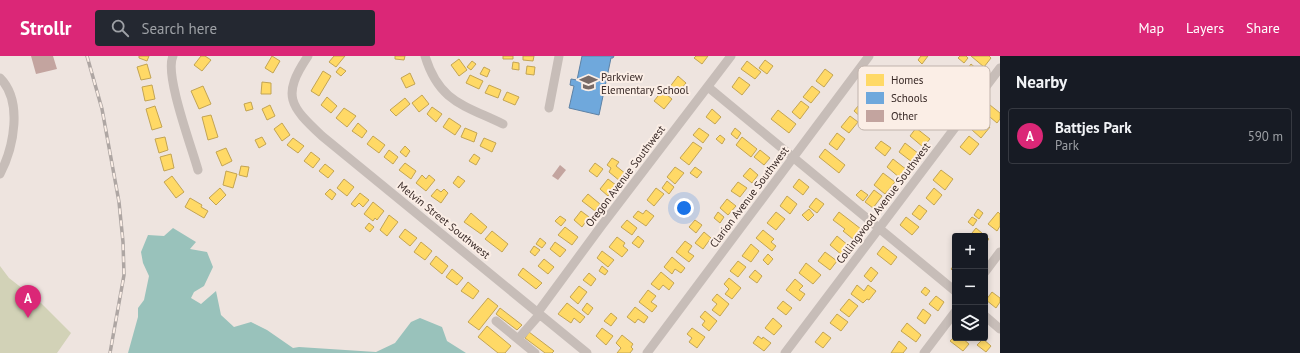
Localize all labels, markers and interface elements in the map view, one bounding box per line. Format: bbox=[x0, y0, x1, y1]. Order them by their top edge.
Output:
search box bbox=[95, 10, 375, 46]
text: Strollr bbox=[20, 16, 71, 40]
icon: search bbox=[109, 17, 131, 39]
text: Search here bbox=[141, 19, 217, 38]
text: Map bbox=[1138, 19, 1164, 37]
text: Layers bbox=[1186, 19, 1224, 37]
text: Share bbox=[1246, 19, 1280, 37]
legend bbox=[858, 66, 990, 130]
place label: Parkview Elementary School bbox=[601, 70, 689, 97]
text: Nearby bbox=[1016, 71, 1067, 93]
school or university icon: Parkview Elementary School bbox=[578, 73, 598, 93]
text: Homes bbox=[891, 73, 924, 87]
text: Schools bbox=[891, 91, 928, 105]
text: Other bbox=[891, 109, 918, 123]
text: Battjes Park bbox=[1055, 118, 1132, 137]
street label: Oregon Avenue Southwest bbox=[582, 122, 668, 230]
text: A bbox=[1026, 128, 1034, 145]
text: 590 m bbox=[1248, 128, 1283, 145]
text: Park bbox=[1055, 137, 1079, 154]
street label: Collingwood Avenue Southwest bbox=[833, 139, 933, 266]
street label: Clarion Avenue Southwest bbox=[706, 144, 792, 250]
street label: Melvin Street Southwest bbox=[395, 178, 493, 262]
your location bbox=[674, 198, 694, 218]
map controls bbox=[952, 233, 988, 341]
button: + bbox=[952, 233, 988, 269]
button: − bbox=[952, 269, 988, 305]
pin: A bbox=[15, 285, 41, 318]
button: layers bbox=[952, 305, 988, 341]

